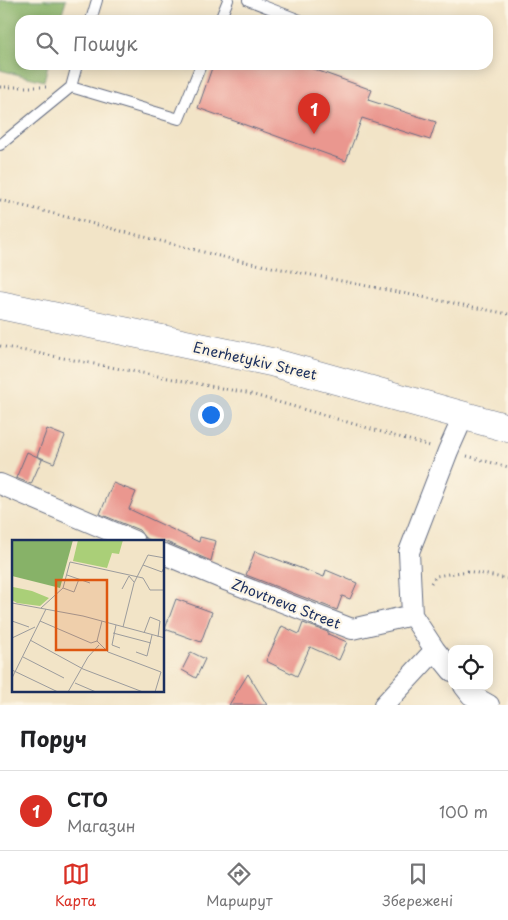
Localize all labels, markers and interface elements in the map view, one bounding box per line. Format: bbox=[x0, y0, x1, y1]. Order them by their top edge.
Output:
search box bbox=[15, 15, 493, 70]
icon: search bbox=[33, 29, 61, 57]
text: Пошук bbox=[73, 29, 138, 57]
pin: 1 bbox=[298, 93, 330, 134]
street label: Enerhetykiv Street bbox=[191, 336, 319, 385]
your location bbox=[198, 402, 224, 428]
inset map bbox=[12, 540, 165, 692]
street label: Zhovtneva Street bbox=[229, 573, 344, 634]
map controls bbox=[448, 645, 493, 690]
button: locate bbox=[448, 645, 493, 690]
text: Поруч bbox=[20, 722, 87, 754]
text: СТО bbox=[67, 785, 108, 813]
text: 1 bbox=[32, 799, 40, 823]
text: 100 m bbox=[439, 799, 488, 823]
text: Магазин bbox=[67, 813, 136, 837]
tab: Карта bbox=[55, 860, 96, 911]
tab: Маршрут bbox=[206, 860, 272, 911]
tab: Збережені bbox=[383, 860, 453, 911]

